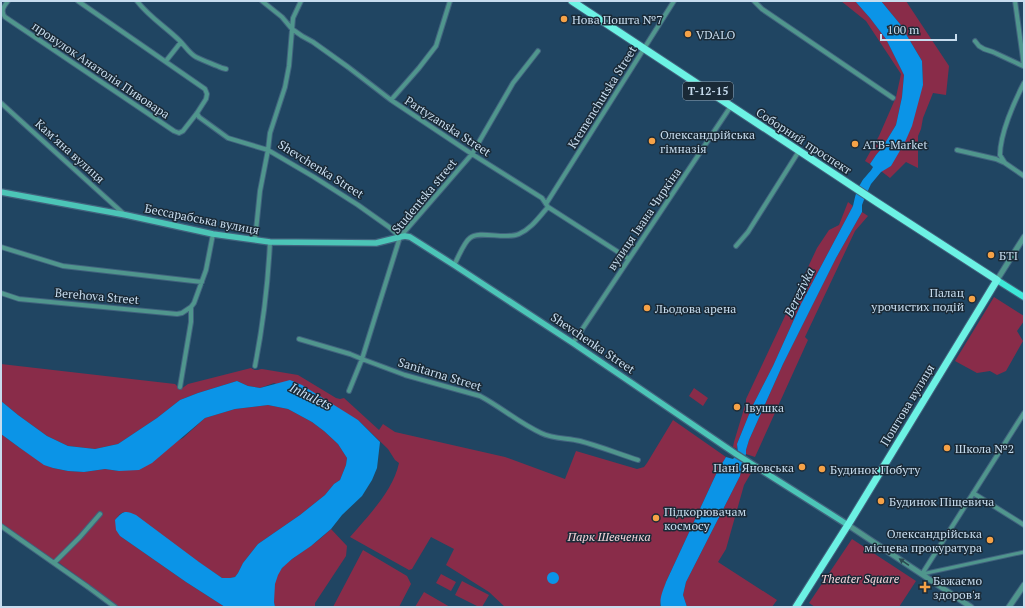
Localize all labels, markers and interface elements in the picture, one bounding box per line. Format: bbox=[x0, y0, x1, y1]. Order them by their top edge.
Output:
place label: Нова Пошта №7 bbox=[572, 12, 663, 27]
marker: Нова Пошта №7 bbox=[559, 14, 569, 24]
scale bar bbox=[881, 16, 956, 42]
street label: провулок Анатолія Пивовара bbox=[29, 18, 173, 122]
text: 100 m bbox=[887, 22, 920, 37]
place label: VDALO bbox=[696, 27, 736, 42]
marker: VDALO bbox=[683, 29, 693, 39]
street label: Kremenchutska Street bbox=[564, 42, 640, 151]
road number: Т-12-15 bbox=[683, 82, 733, 100]
street label: Partyzanska Street bbox=[402, 93, 494, 160]
street label: Соборний проспект bbox=[753, 104, 855, 178]
street label: Камʼяна вулиця bbox=[32, 116, 108, 186]
place label: Олександрійська гімназія bbox=[660, 127, 755, 156]
marker: Олександрійська гімназія bbox=[647, 136, 657, 146]
street label: Shevchenka Street bbox=[275, 137, 367, 202]
place label: ATB-Market bbox=[863, 137, 928, 152]
marker: ATB-Market bbox=[850, 139, 860, 149]
street label: Studentska street bbox=[388, 155, 460, 237]
street label: вулиця Івана Чиркіна bbox=[604, 165, 684, 273]
street label: Бессарабська вулиця bbox=[143, 201, 261, 237]
place label: БТІ bbox=[999, 248, 1018, 263]
marker: БТІ bbox=[986, 250, 996, 260]
water label: Berezivka bbox=[779, 264, 819, 321]
street label: Berehova Street bbox=[54, 285, 140, 307]
place label: Палац урочистих подій bbox=[870, 285, 965, 314]
marker: Палац урочистих подій bbox=[967, 294, 977, 304]
place label: Льодова арена bbox=[654, 301, 736, 316]
marker: Льодова арена bbox=[642, 303, 652, 313]
street label: Shevchenka Street bbox=[548, 309, 638, 377]
street label: Sanitarna Street bbox=[396, 354, 484, 394]
street label: Поштова вулиця bbox=[877, 361, 937, 449]
water label: Inhulets bbox=[286, 378, 336, 414]
place label: Івушка bbox=[745, 400, 784, 415]
marker: Івушка bbox=[732, 402, 742, 412]
place label: Школа №2 bbox=[955, 441, 1014, 456]
marker: Школа №2 bbox=[942, 443, 952, 453]
place label: Пані Яновська bbox=[713, 460, 794, 475]
marker: Пані Яновська bbox=[797, 462, 807, 472]
place label: Будинок Побуту bbox=[830, 462, 921, 477]
marker: Будинок Побуту bbox=[817, 464, 827, 474]
place label: Будинок Піщевича bbox=[889, 494, 994, 509]
marker: Будинок Піщевича bbox=[876, 496, 886, 506]
place label: Підкорювачам космосу bbox=[664, 504, 746, 533]
marker: Підкорювачам космосу bbox=[651, 513, 661, 523]
place label: Олександрійська місцева прокуратура bbox=[864, 526, 982, 555]
park label: Парк Шевченка bbox=[566, 529, 651, 544]
marker: Олександрійська місцева прокуратура bbox=[985, 535, 995, 545]
one-way arrow bbox=[898, 558, 909, 566]
park label: Theater Square bbox=[821, 571, 900, 586]
place label: Бажаємо здоров'я bbox=[933, 573, 983, 602]
marker: Бажаємо здоров'я bbox=[920, 582, 930, 592]

